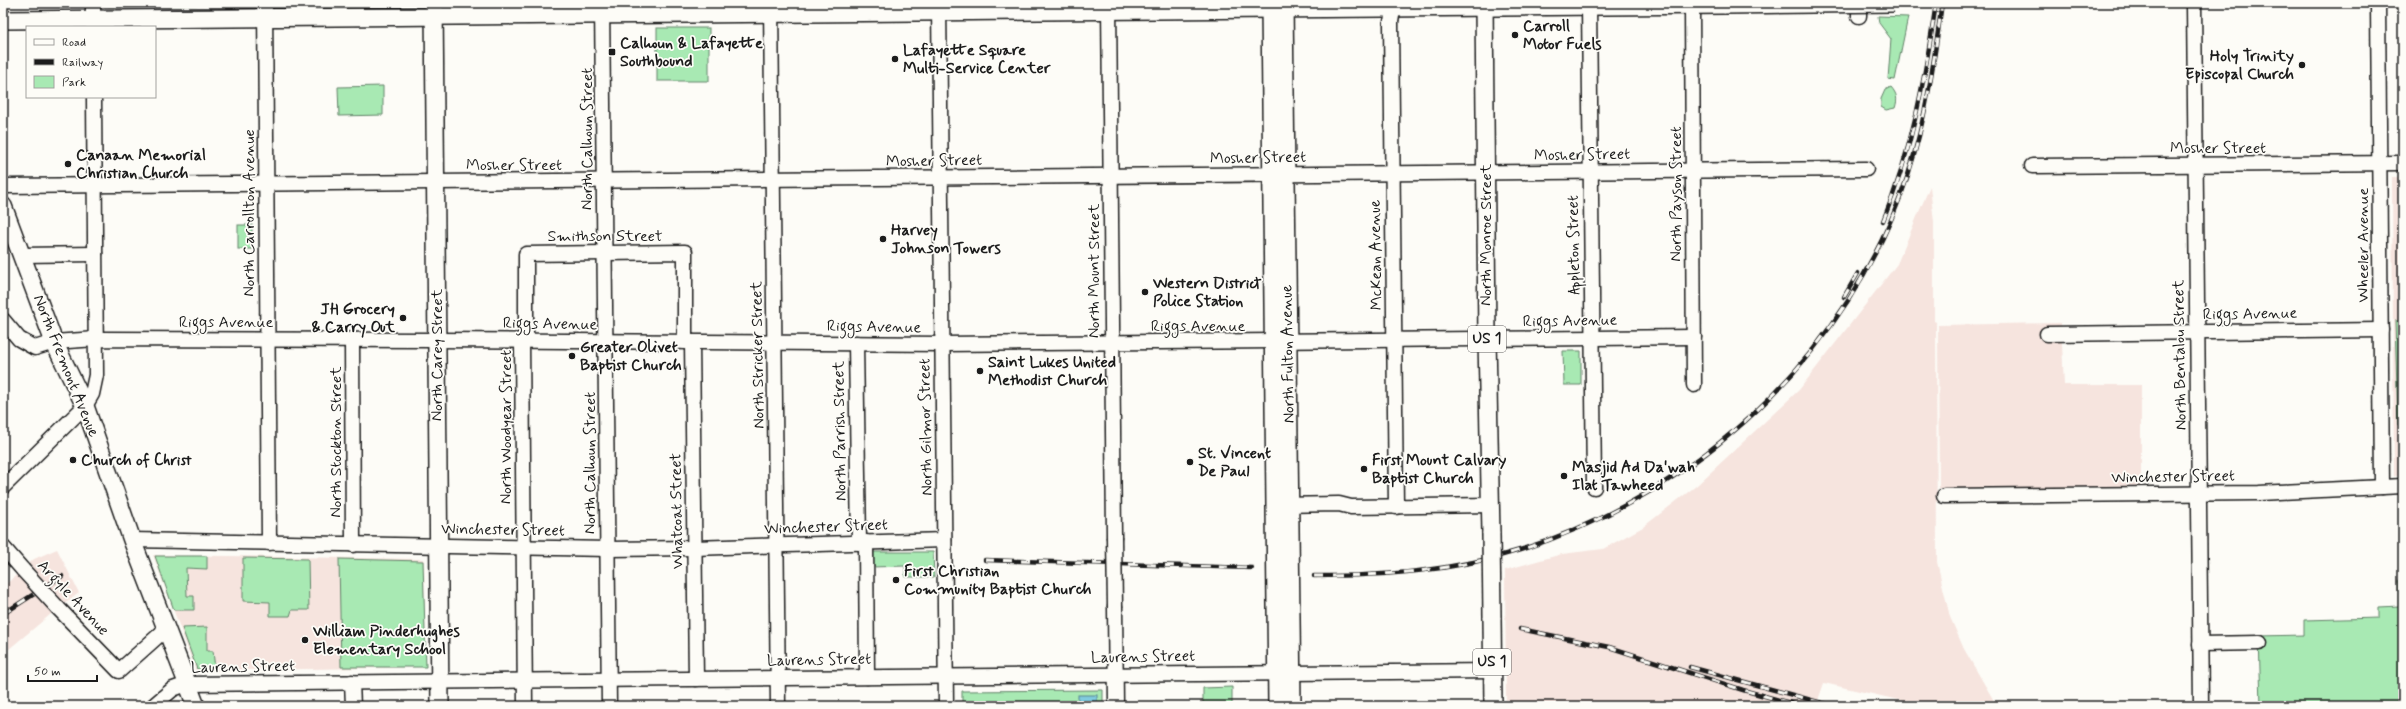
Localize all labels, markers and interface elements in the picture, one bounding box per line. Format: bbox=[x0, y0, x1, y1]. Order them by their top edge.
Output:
place label: Carroll Motor Fuels bbox=[1523, 16, 1602, 55]
legend bbox=[26, 26, 156, 98]
marker: Carroll Motor Fuels bbox=[1510, 30, 1520, 40]
place label: Calhoun & Lafayette Southbound bbox=[620, 33, 763, 72]
text: Road bbox=[62, 35, 86, 51]
place label: Lafayette Square Multi-Service Center bbox=[903, 40, 1051, 79]
place label: Holy Trinity Episcopal Church bbox=[2185, 46, 2294, 85]
marker: Calhoun & Lafayette Southbound bbox=[607, 47, 617, 57]
marker: Lafayette Square Multi-Service Center bbox=[890, 54, 900, 64]
text: Railway bbox=[62, 55, 104, 71]
marker: Holy Trinity Episcopal Church bbox=[2297, 60, 2307, 70]
street label: North Calhoun Street bbox=[577, 68, 598, 210]
text: Park bbox=[62, 75, 86, 91]
street label: North Payson Street bbox=[1666, 126, 1687, 262]
street label: North Carrollton Avenue bbox=[239, 129, 260, 297]
street label: Mosher Street bbox=[2170, 138, 2266, 159]
street label: Mosher Street bbox=[1534, 144, 1630, 166]
place label: Canaan Memorial Christian Church bbox=[76, 145, 206, 184]
street label: Mosher Street bbox=[1210, 147, 1306, 169]
street label: Mosher Street bbox=[886, 150, 982, 172]
street label: Mosher Street bbox=[466, 155, 562, 176]
marker: Canaan Memorial Christian Church bbox=[63, 159, 73, 169]
street label: North Monroe Street bbox=[1476, 163, 1497, 306]
street label: Wheeler Avenue bbox=[2353, 187, 2374, 302]
street label: Appleton Street bbox=[1563, 195, 1586, 295]
street label: McKean Avenue bbox=[1365, 199, 1387, 311]
street label: North Mount Street bbox=[1084, 203, 1105, 338]
place label: Harvey Johnson Towers bbox=[891, 220, 1001, 259]
street label: Smithson Street bbox=[547, 226, 663, 247]
marker: Harvey Johnson Towers bbox=[878, 234, 888, 244]
place label: Western District Police Station bbox=[1152, 273, 1261, 312]
street label: North Bentalou Street bbox=[2168, 279, 2192, 431]
street label: North Stricker Street bbox=[746, 280, 770, 429]
street label: North Fulton Avenue bbox=[1276, 284, 1300, 424]
marker: Western District Police Station bbox=[1140, 287, 1150, 297]
street label: North Carey Street bbox=[427, 288, 448, 421]
street label: North Fremont Avenue bbox=[28, 292, 104, 441]
place label: JH Grocery & Carry Out bbox=[311, 299, 396, 338]
street label: Riggs Avenue bbox=[2203, 303, 2298, 326]
street label: Riggs Avenue bbox=[1523, 310, 1618, 333]
street label: Riggs Avenue bbox=[179, 312, 273, 334]
marker: JH Grocery & Carry Out bbox=[398, 313, 408, 323]
street label: Riggs Avenue bbox=[503, 313, 598, 336]
street label: Riggs Avenue bbox=[827, 316, 922, 339]
street label: Riggs Avenue bbox=[1151, 316, 1245, 338]
road number: US 1 bbox=[1468, 326, 1506, 352]
place label: Greater Olivet Baptist Church bbox=[580, 337, 682, 376]
street label: North Woodyear Street bbox=[496, 350, 517, 504]
marker: Greater Olivet Baptist Church bbox=[567, 351, 577, 361]
place label: Saint Lukes United Methodist Church bbox=[988, 352, 1116, 391]
street label: North Gilmor Street bbox=[914, 358, 938, 496]
street label: North Parrish Street bbox=[828, 360, 852, 501]
street label: North Stockton Street bbox=[326, 366, 347, 518]
marker: Saint Lukes United Methodist Church bbox=[975, 366, 985, 376]
street label: North Calhoun Street bbox=[580, 392, 601, 534]
place label: St. Vincent De Paul bbox=[1198, 443, 1271, 482]
place label: Church of Christ bbox=[81, 450, 192, 471]
place label: First Mount Calvary Baptist Church bbox=[1372, 450, 1506, 489]
street label: Whatcoat Street bbox=[665, 452, 689, 569]
marker: Church of Christ bbox=[68, 455, 78, 465]
marker: St. Vincent De Paul bbox=[1185, 457, 1195, 467]
place label: Masjid Ad Da'wah Ilat Tawheed bbox=[1572, 457, 1695, 496]
marker: First Mount Calvary Baptist Church bbox=[1359, 464, 1369, 474]
street label: Winchester Street bbox=[2111, 465, 2235, 489]
marker: Masjid Ad Da'wah Ilat Tawheed bbox=[1559, 471, 1569, 481]
street label: Winchester Street bbox=[764, 514, 888, 540]
street label: Winchester Street bbox=[441, 518, 565, 542]
street label: Argyle Avenue bbox=[32, 556, 114, 641]
place label: First Christian Community Baptist Church bbox=[904, 561, 1092, 600]
marker: First Christian Community Baptist Church bbox=[891, 575, 901, 585]
place label: William Pinderhughes Elementary School bbox=[312, 621, 461, 660]
marker: William Pinderhughes Elementary School bbox=[300, 635, 310, 645]
street label: Laurens Street bbox=[1091, 646, 1195, 668]
street label: Laurens Street bbox=[767, 649, 871, 671]
road number: US 1 bbox=[1473, 649, 1511, 675]
street label: Laurens Street bbox=[191, 656, 295, 678]
scale bar bbox=[28, 657, 97, 683]
text: 50 m bbox=[34, 664, 61, 680]

